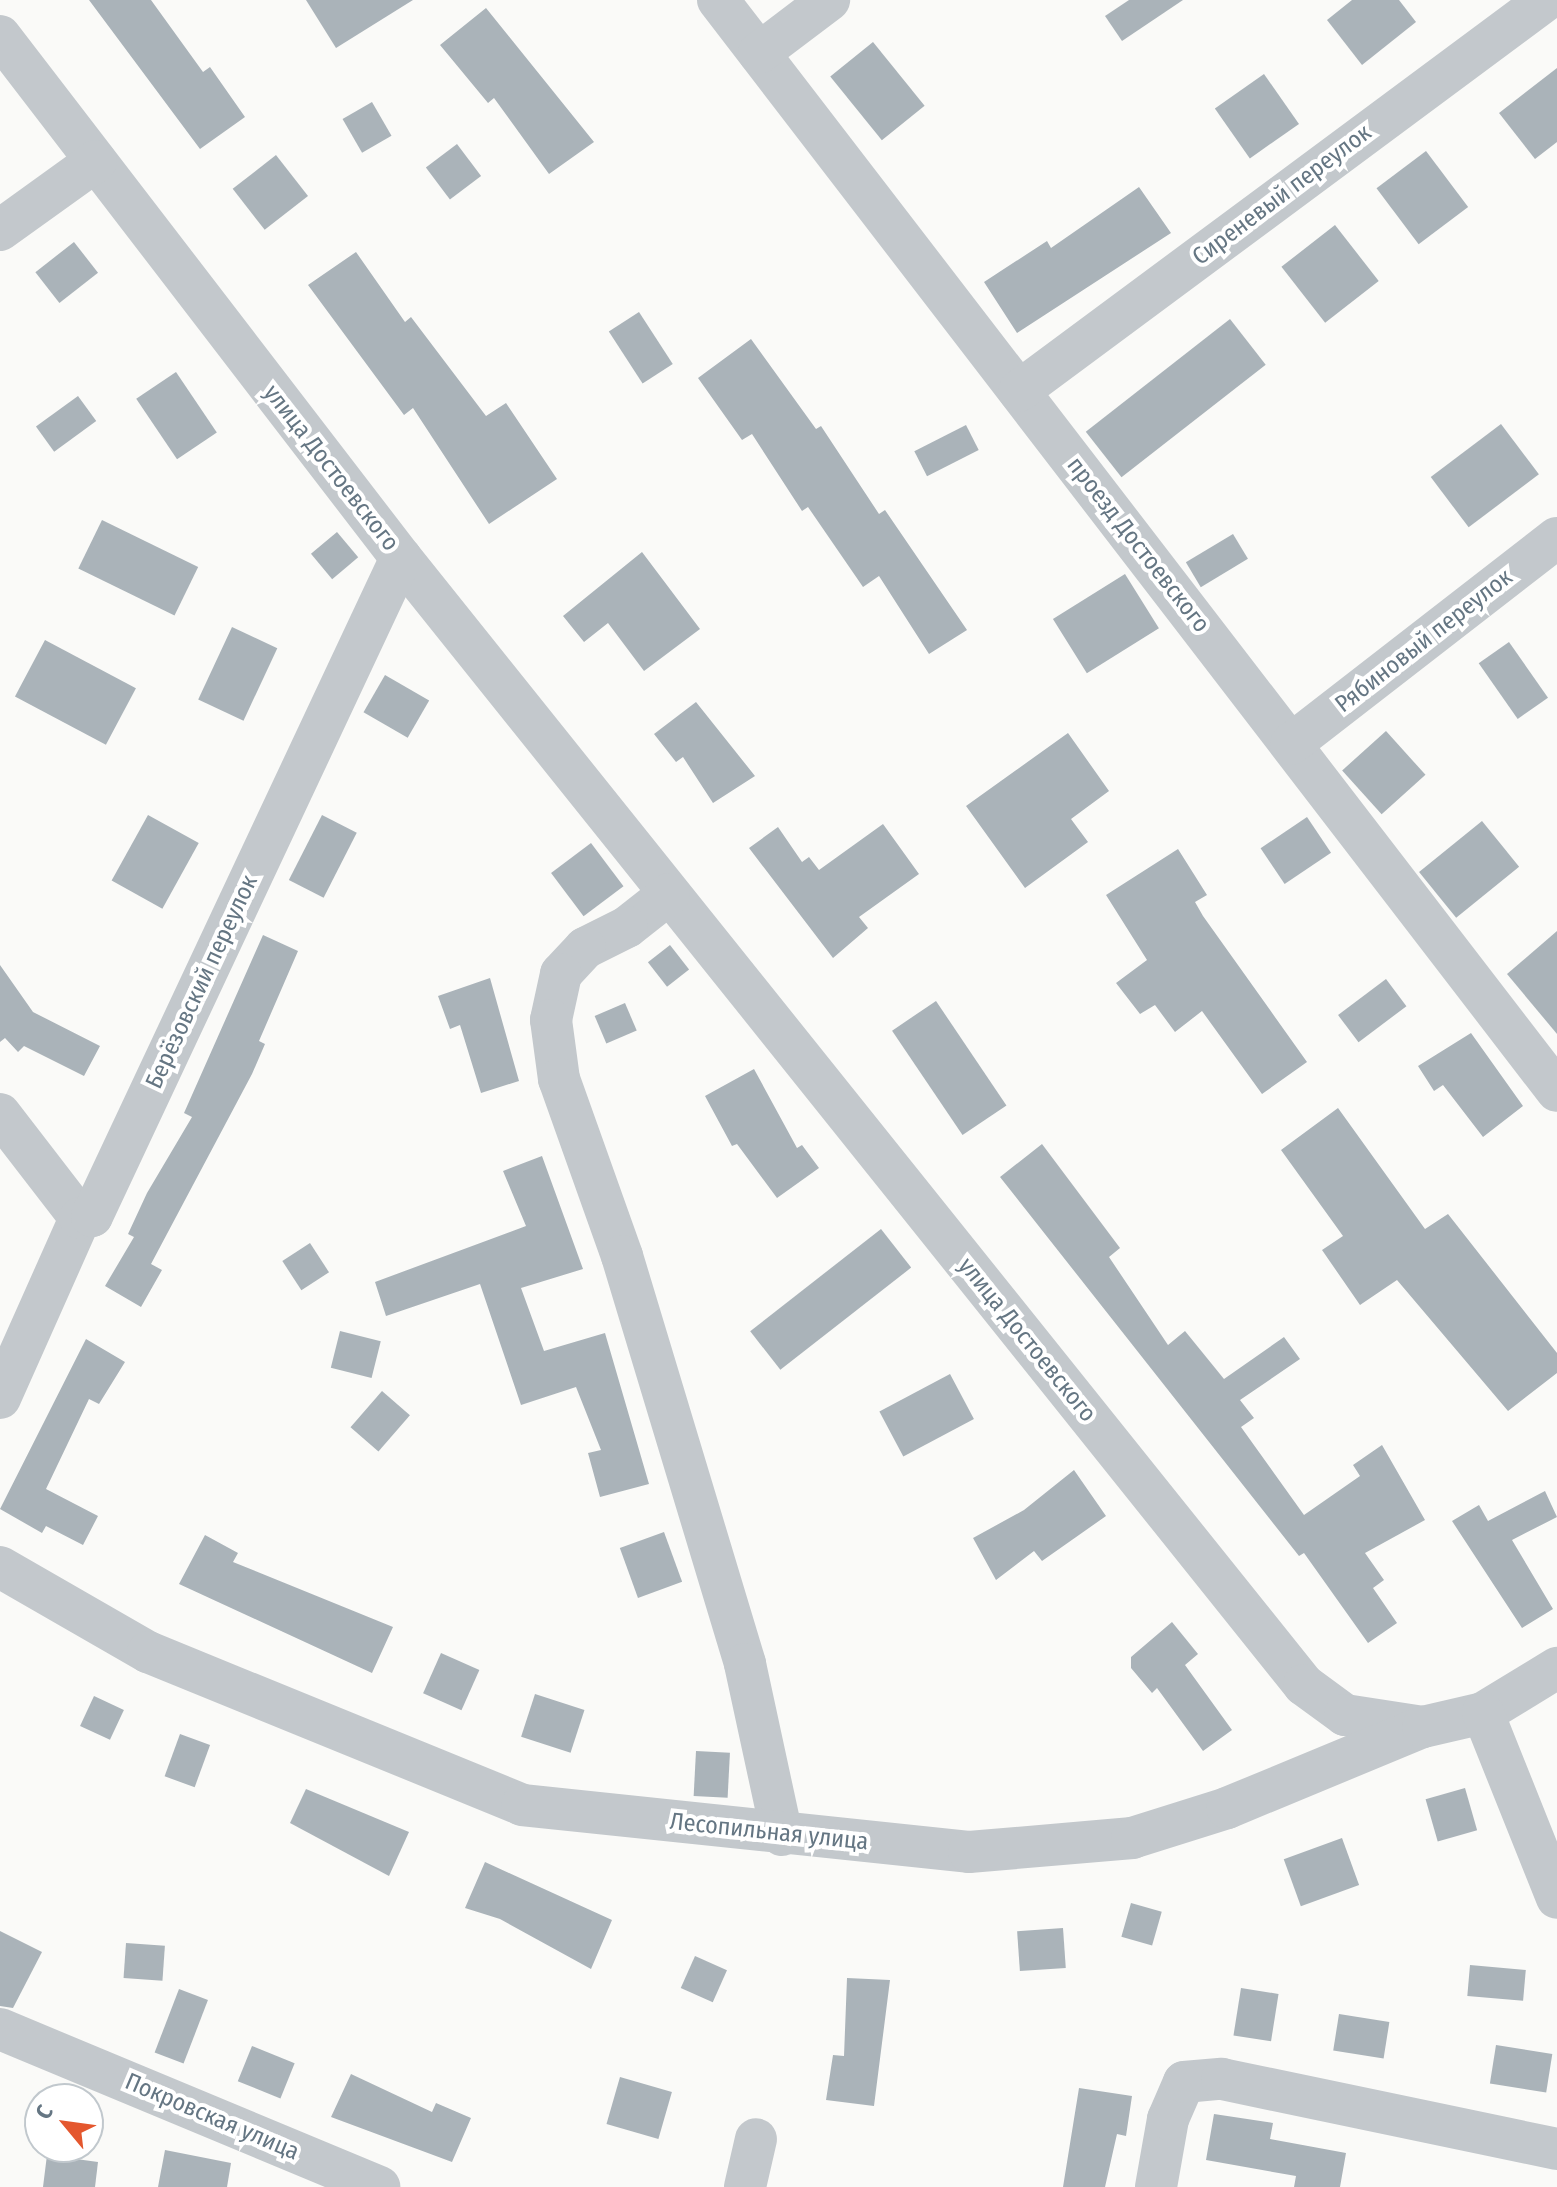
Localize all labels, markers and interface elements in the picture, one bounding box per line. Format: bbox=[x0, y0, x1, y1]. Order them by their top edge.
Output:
street label: Сиреневый переулок bbox=[1187, 118, 1377, 272]
street label: улица Достоевского bbox=[257, 379, 405, 557]
street label: проезд Достоевского bbox=[1061, 452, 1215, 638]
street label: Рябиновый переулок bbox=[1330, 563, 1518, 719]
street label: Берёзовский переулок bbox=[140, 871, 264, 1093]
street label: улица Достоевского bbox=[952, 1252, 1102, 1428]
street label: Лесопильная улица bbox=[668, 1807, 870, 1857]
street label: Покровская улица bbox=[121, 2067, 303, 2167]
north arrow bbox=[24, 2083, 104, 2163]
text: С bbox=[30, 2101, 59, 2124]

